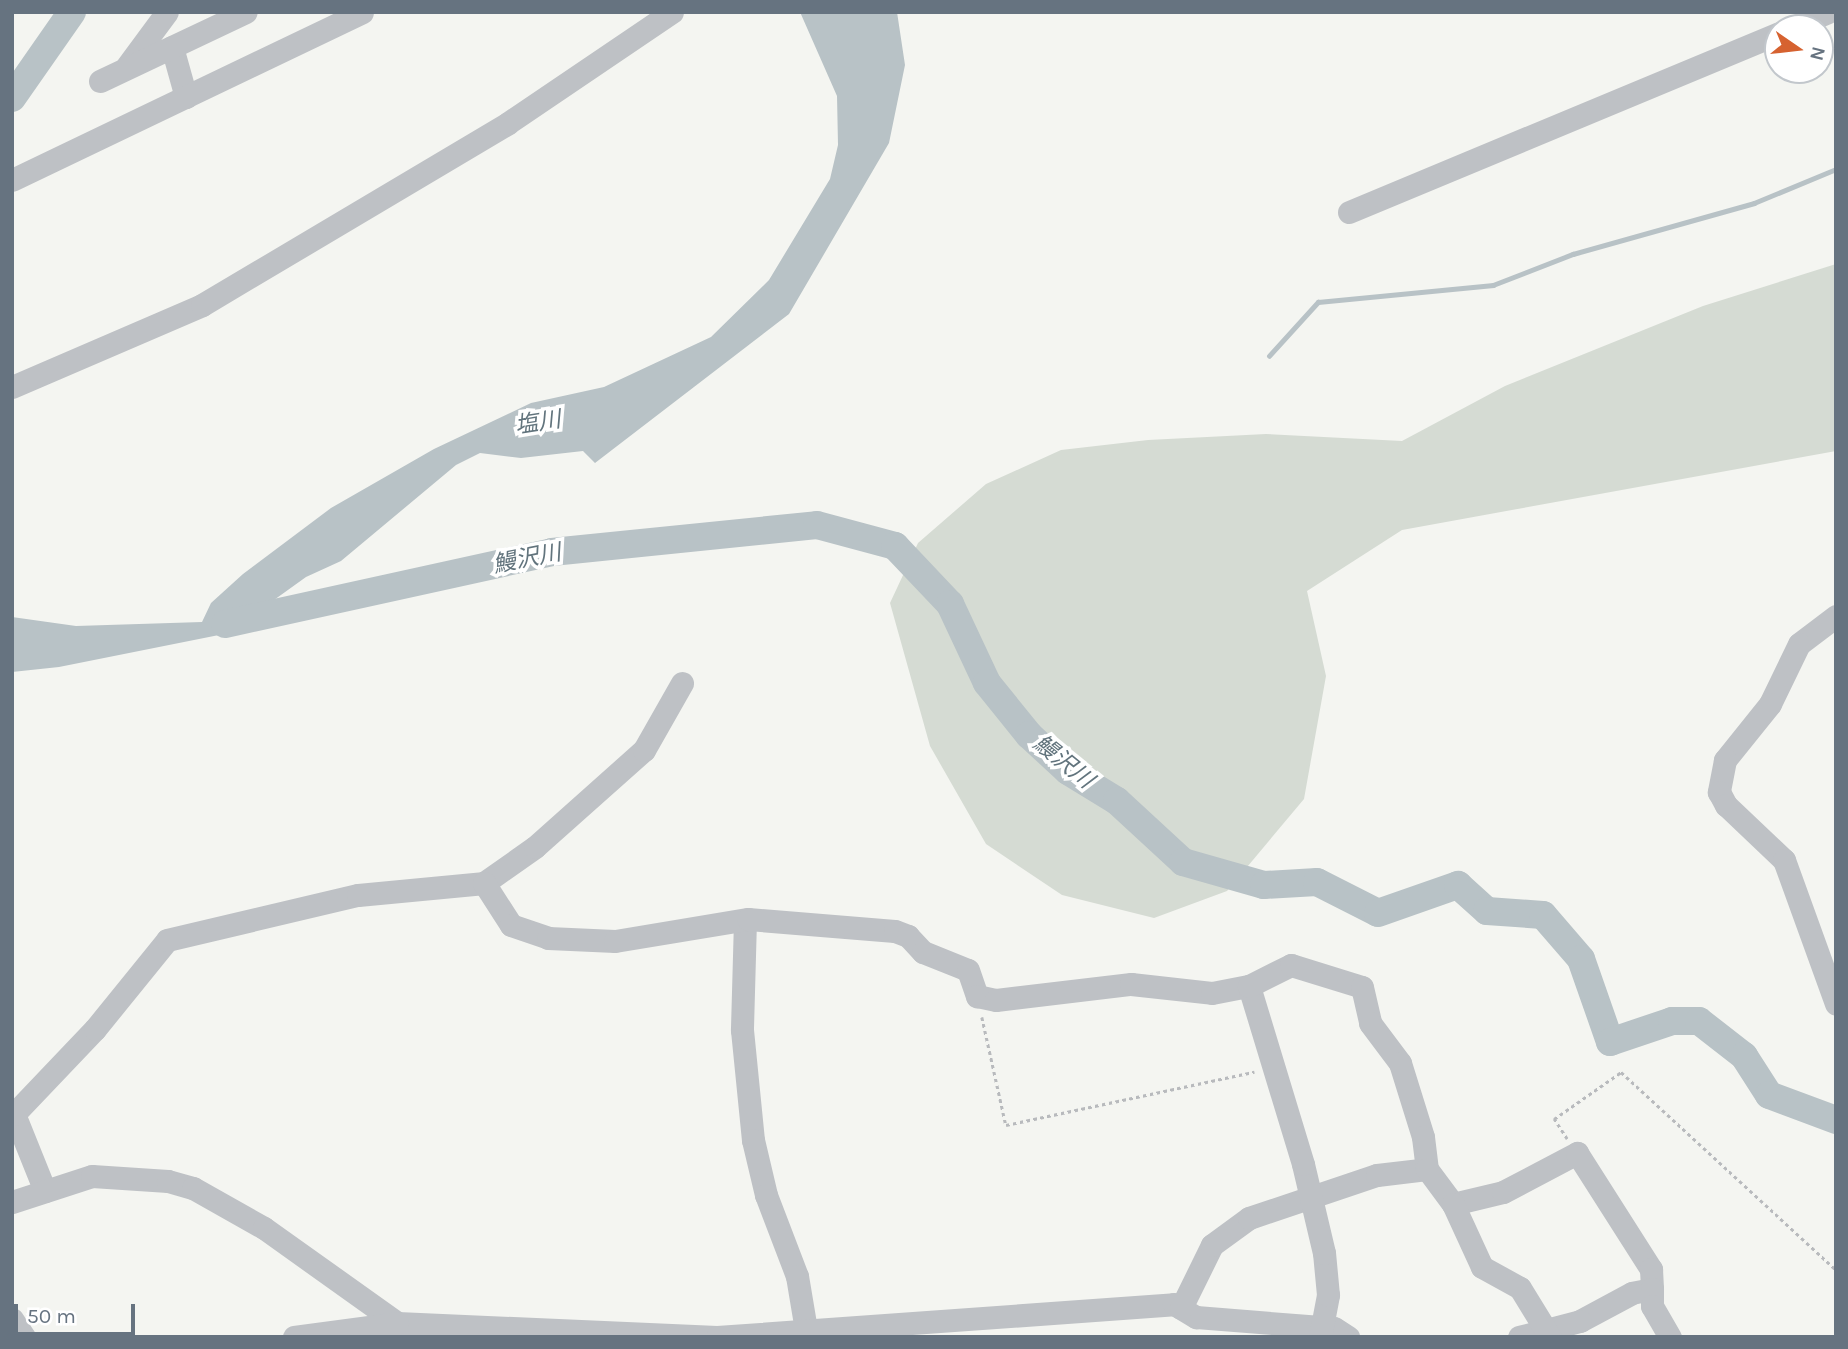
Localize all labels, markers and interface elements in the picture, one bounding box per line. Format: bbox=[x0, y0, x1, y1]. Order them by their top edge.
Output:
north arrow bbox=[1764, 14, 1834, 84]
text: N bbox=[1805, 44, 1830, 63]
water label: 塩川 bbox=[513, 406, 563, 440]
water label: 鰻沢川 bbox=[491, 539, 563, 579]
water label: 鰻沢川 bbox=[1028, 730, 1098, 794]
scale bar bbox=[18, 1290, 138, 1334]
text: 50 m bbox=[27, 1304, 76, 1328]

